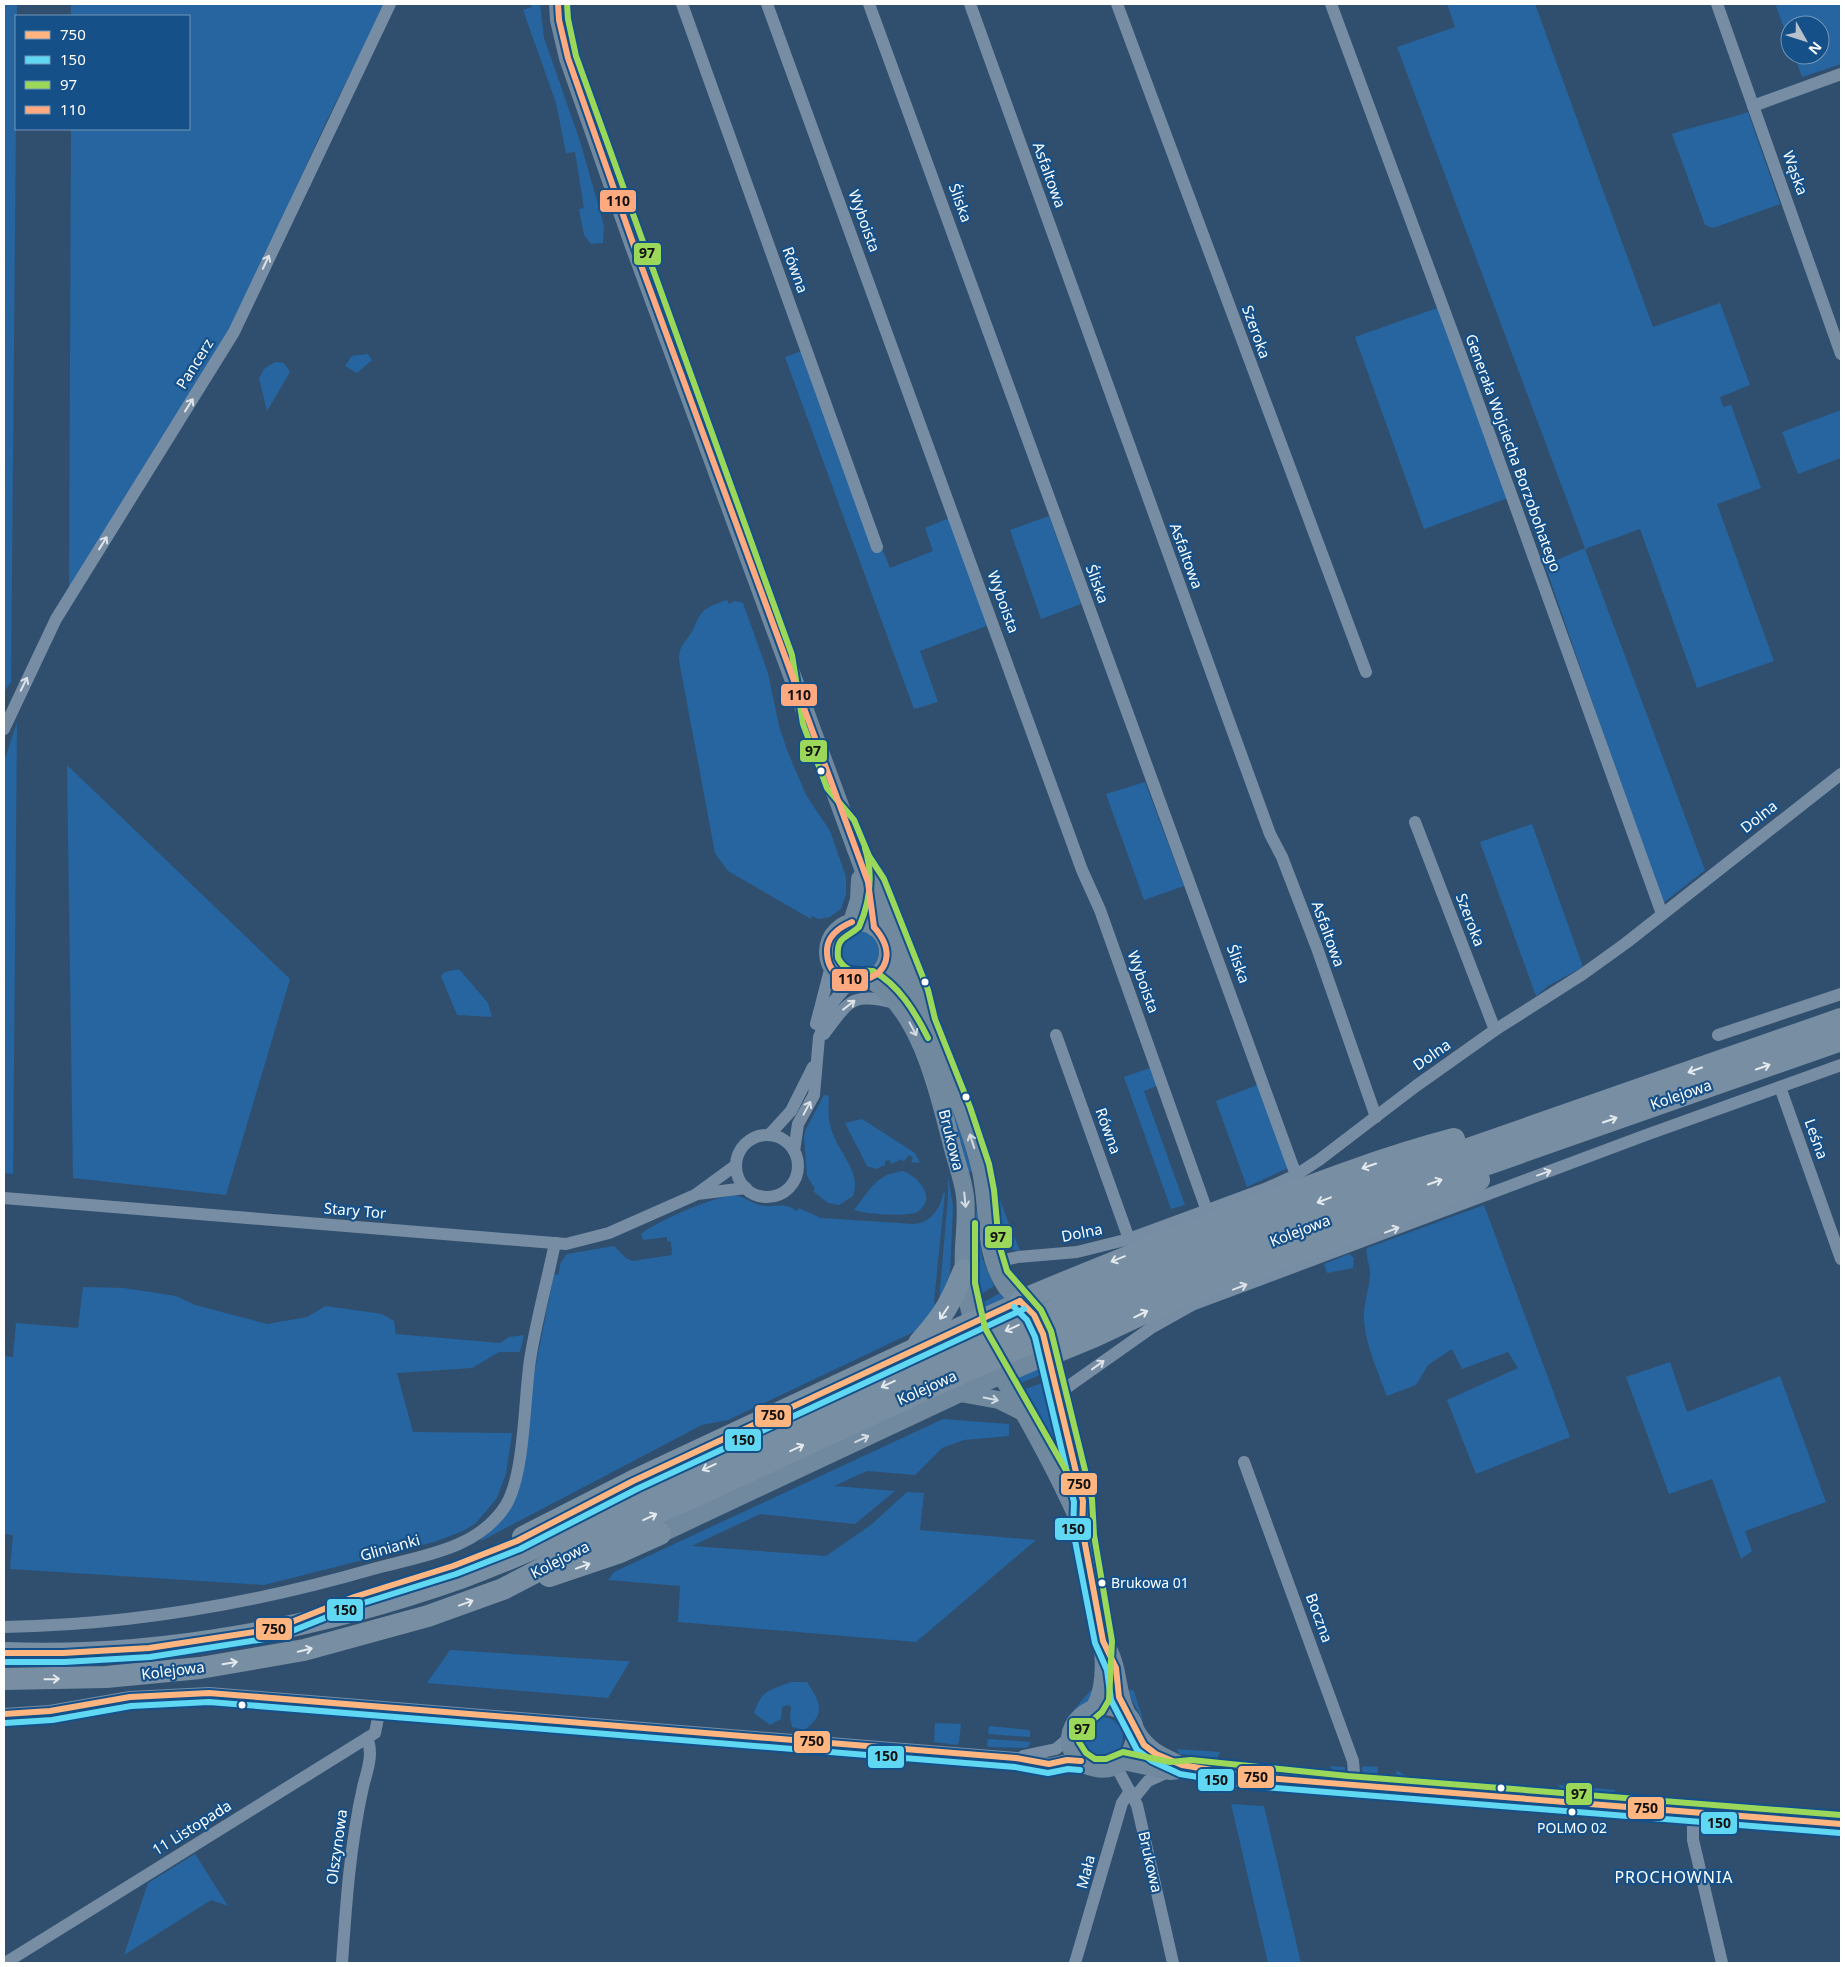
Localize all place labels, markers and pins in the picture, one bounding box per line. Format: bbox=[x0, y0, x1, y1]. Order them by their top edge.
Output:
unlabelled marker bbox=[816, 766, 826, 776]
unlabelled marker bbox=[920, 977, 930, 987]
unlabelled marker bbox=[961, 1092, 971, 1102]
place label: Brukowa 01 bbox=[1111, 1573, 1189, 1592]
marker: Brukowa 01 bbox=[1097, 1578, 1107, 1588]
unlabelled marker bbox=[237, 1700, 247, 1710]
unlabelled marker bbox=[1496, 1783, 1506, 1793]
marker: POLMO 02 bbox=[1567, 1807, 1577, 1817]
place label: POLMO 02 bbox=[1537, 1818, 1607, 1837]

